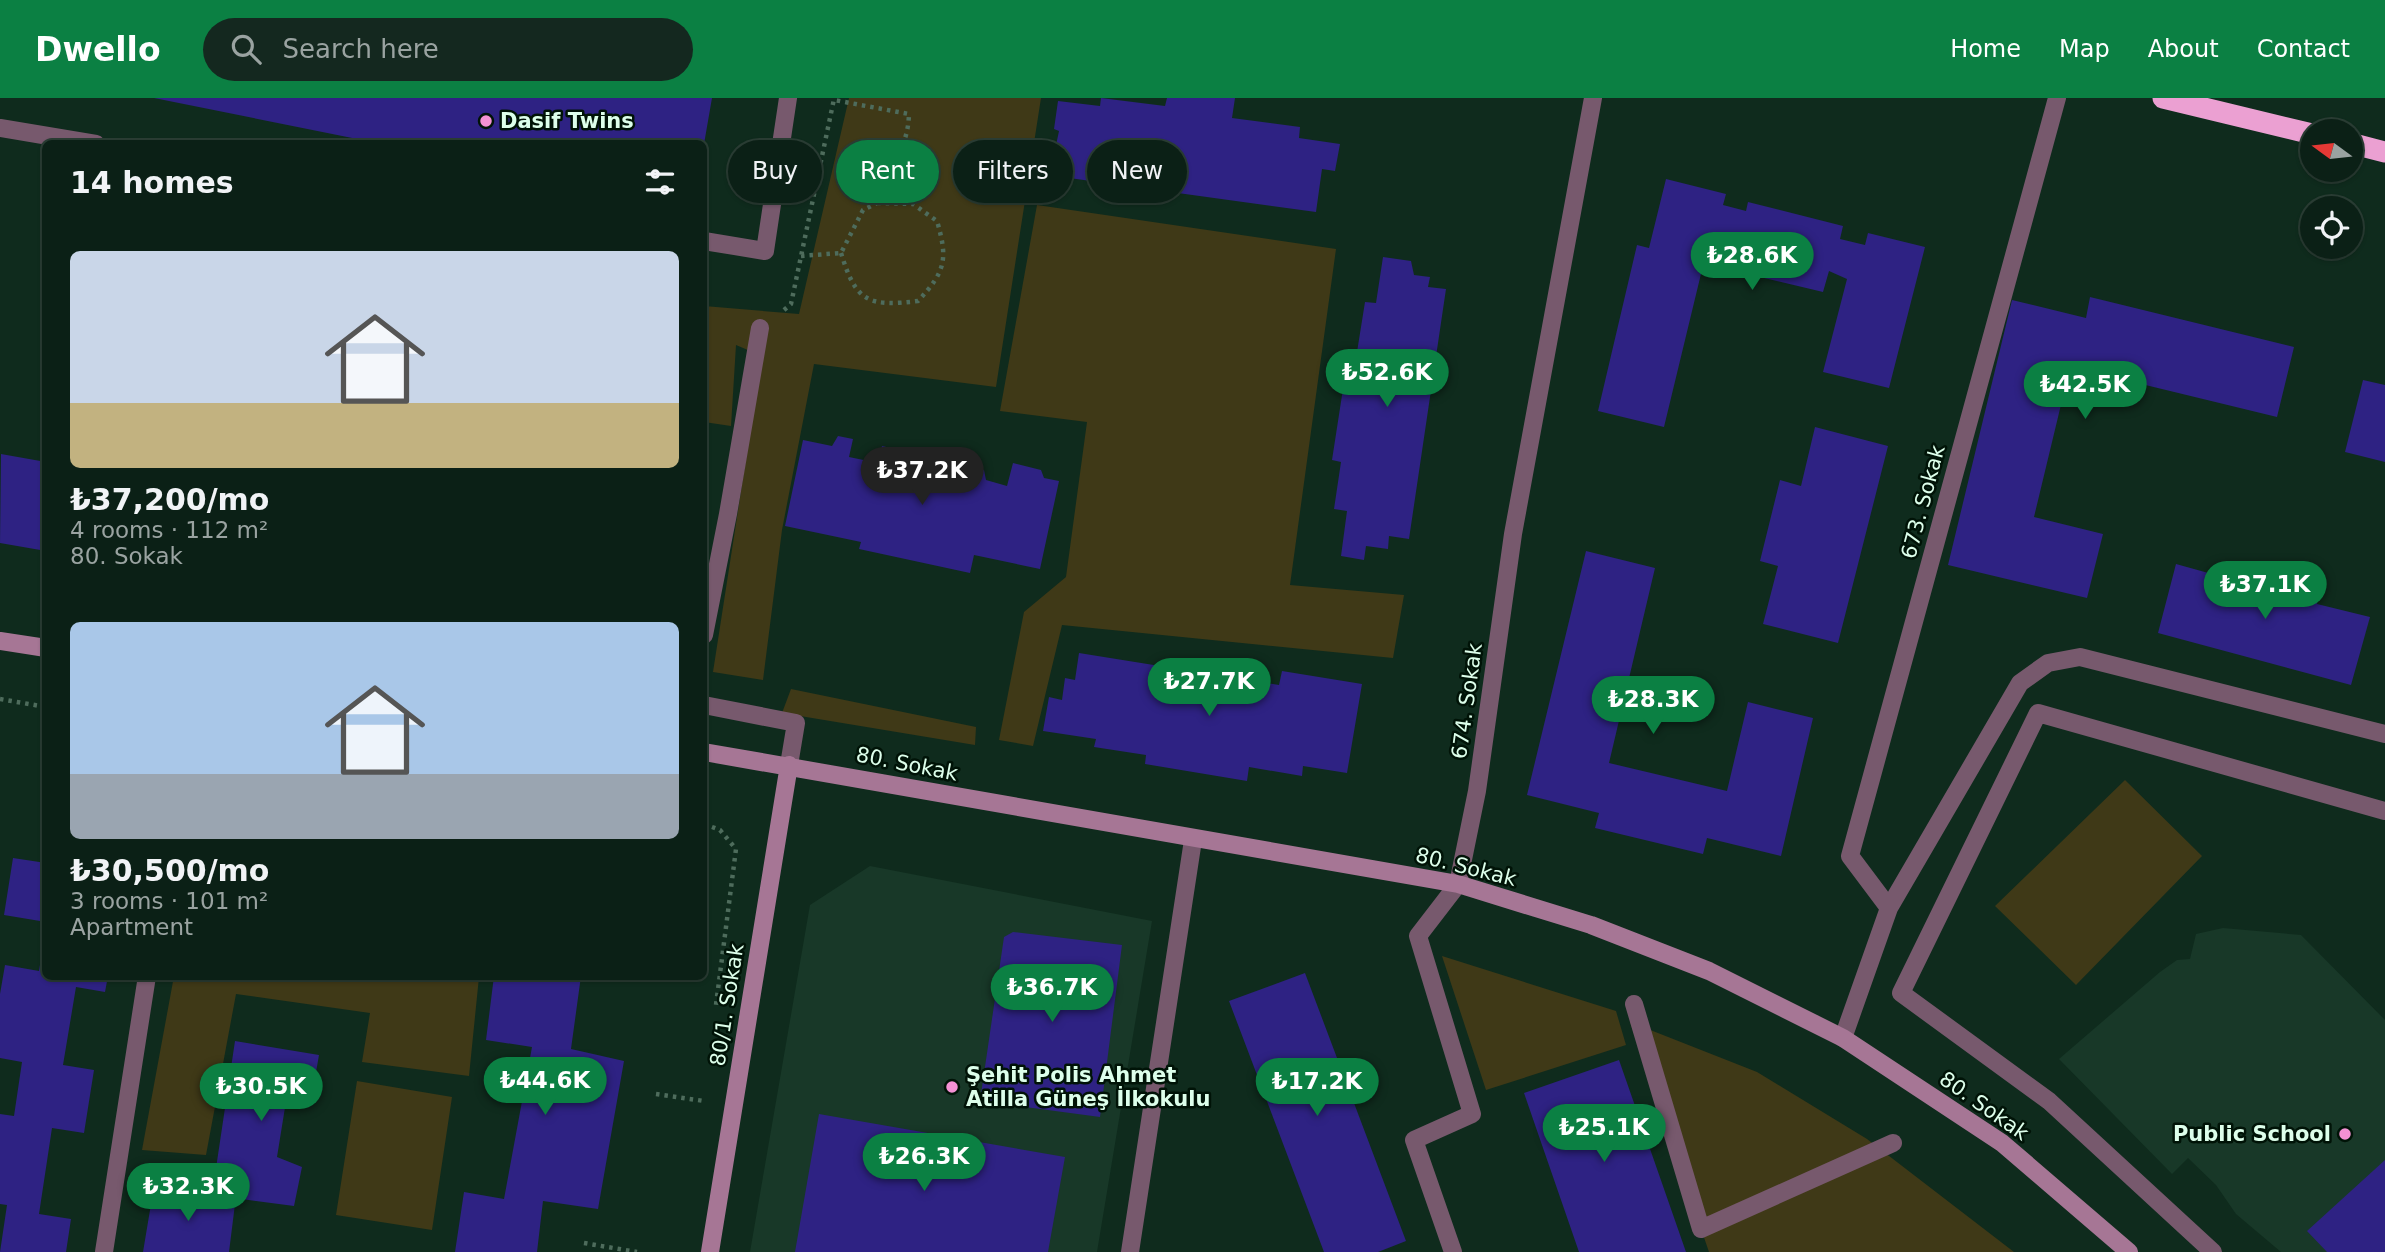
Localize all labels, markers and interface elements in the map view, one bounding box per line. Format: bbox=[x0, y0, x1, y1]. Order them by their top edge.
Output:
search box bbox=[203, 18, 693, 81]
text: Dwello bbox=[35, 30, 161, 69]
icon: search bbox=[227, 30, 265, 68]
text: Search here bbox=[283, 34, 439, 64]
text: Home bbox=[1950, 35, 2021, 63]
text: Map bbox=[2059, 35, 2110, 63]
text: About bbox=[2148, 35, 2219, 63]
text: Contact bbox=[2257, 35, 2350, 63]
place label: Dasif Twins bbox=[500, 109, 634, 133]
marker: Dasif Twins bbox=[478, 113, 494, 129]
north arrow bbox=[2300, 119, 2362, 182]
map controls bbox=[2300, 119, 2363, 259]
chip: Buy bbox=[728, 140, 822, 203]
chip: Rent bbox=[836, 140, 939, 203]
chip: Filters bbox=[953, 140, 1073, 203]
chip: New bbox=[1087, 140, 1187, 203]
icon: filters bbox=[641, 163, 679, 201]
text: 14 homes bbox=[70, 165, 234, 200]
button: locate bbox=[2300, 196, 2363, 259]
pin: ₺28.6K bbox=[1695, 232, 1809, 292]
text: ₺28.6K bbox=[1707, 242, 1797, 268]
icon: home bbox=[312, 296, 438, 422]
pin: ₺52.6K bbox=[1330, 350, 1444, 409]
text: ₺52.6K bbox=[1342, 359, 1432, 385]
pin: ₺42.5K bbox=[2028, 362, 2142, 421]
text: ₺42.5K bbox=[2040, 371, 2130, 397]
street label: 673. Sokak bbox=[1896, 442, 1950, 561]
pin: ₺37.2K bbox=[865, 448, 979, 507]
text: ₺37.2K bbox=[877, 457, 967, 483]
text: ₺37,200/mo bbox=[70, 482, 269, 517]
text: 4 rooms · 112 m² bbox=[70, 517, 268, 543]
text: 80. Sokak bbox=[70, 543, 183, 569]
pin: ₺37.1K bbox=[2208, 561, 2322, 621]
text: ₺37.1K bbox=[2220, 571, 2310, 597]
street label: 674. Sokak bbox=[1447, 641, 1487, 760]
pin: ₺27.7K bbox=[1152, 658, 1266, 718]
icon: home bbox=[312, 667, 438, 793]
text: ₺27.7K bbox=[1164, 668, 1254, 694]
pin: ₺28.3K bbox=[1596, 676, 1710, 736]
text: ₺28.3K bbox=[1608, 686, 1698, 712]
street label: 80. Sokak bbox=[854, 742, 961, 786]
street label: 80. Sokak bbox=[1413, 843, 1520, 891]
text: ₺30,500/mo bbox=[70, 853, 269, 888]
text: 3 rooms · 101 m² bbox=[70, 888, 268, 914]
text: Apartment bbox=[70, 914, 193, 940]
street label: 80/1. Sokak bbox=[705, 941, 749, 1068]
pin: ₺36.7K bbox=[995, 964, 1109, 1024]
text: ₺36.7K bbox=[1007, 974, 1097, 1000]
pin: ₺44.6K bbox=[488, 1058, 602, 1117]
pin: ₺17.2K bbox=[1260, 1058, 1374, 1118]
pin: ₺30.5K bbox=[204, 1063, 318, 1123]
place label: Şehit Polis Ahmet Atilla Güneş İlkokulu bbox=[966, 1063, 1210, 1111]
text: ₺44.6K bbox=[500, 1067, 590, 1093]
street label: 80. Sokak bbox=[1935, 1067, 2034, 1146]
text: ₺17.2K bbox=[1272, 1068, 1362, 1094]
text: ₺30.5K bbox=[216, 1073, 306, 1099]
marker: Şehit Polis Ahmet Atilla Güneş İlkokulu bbox=[944, 1079, 960, 1095]
pin: ₺25.1K bbox=[1547, 1104, 1661, 1164]
text: ₺25.1K bbox=[1559, 1114, 1649, 1140]
place label: Public School bbox=[2173, 1122, 2331, 1146]
marker: Public School bbox=[2337, 1126, 2353, 1142]
pin: ₺26.3K bbox=[867, 1134, 981, 1193]
text: ₺26.3K bbox=[879, 1143, 969, 1169]
pin: ₺32.3K bbox=[131, 1164, 245, 1223]
text: ₺32.3K bbox=[143, 1173, 233, 1199]

